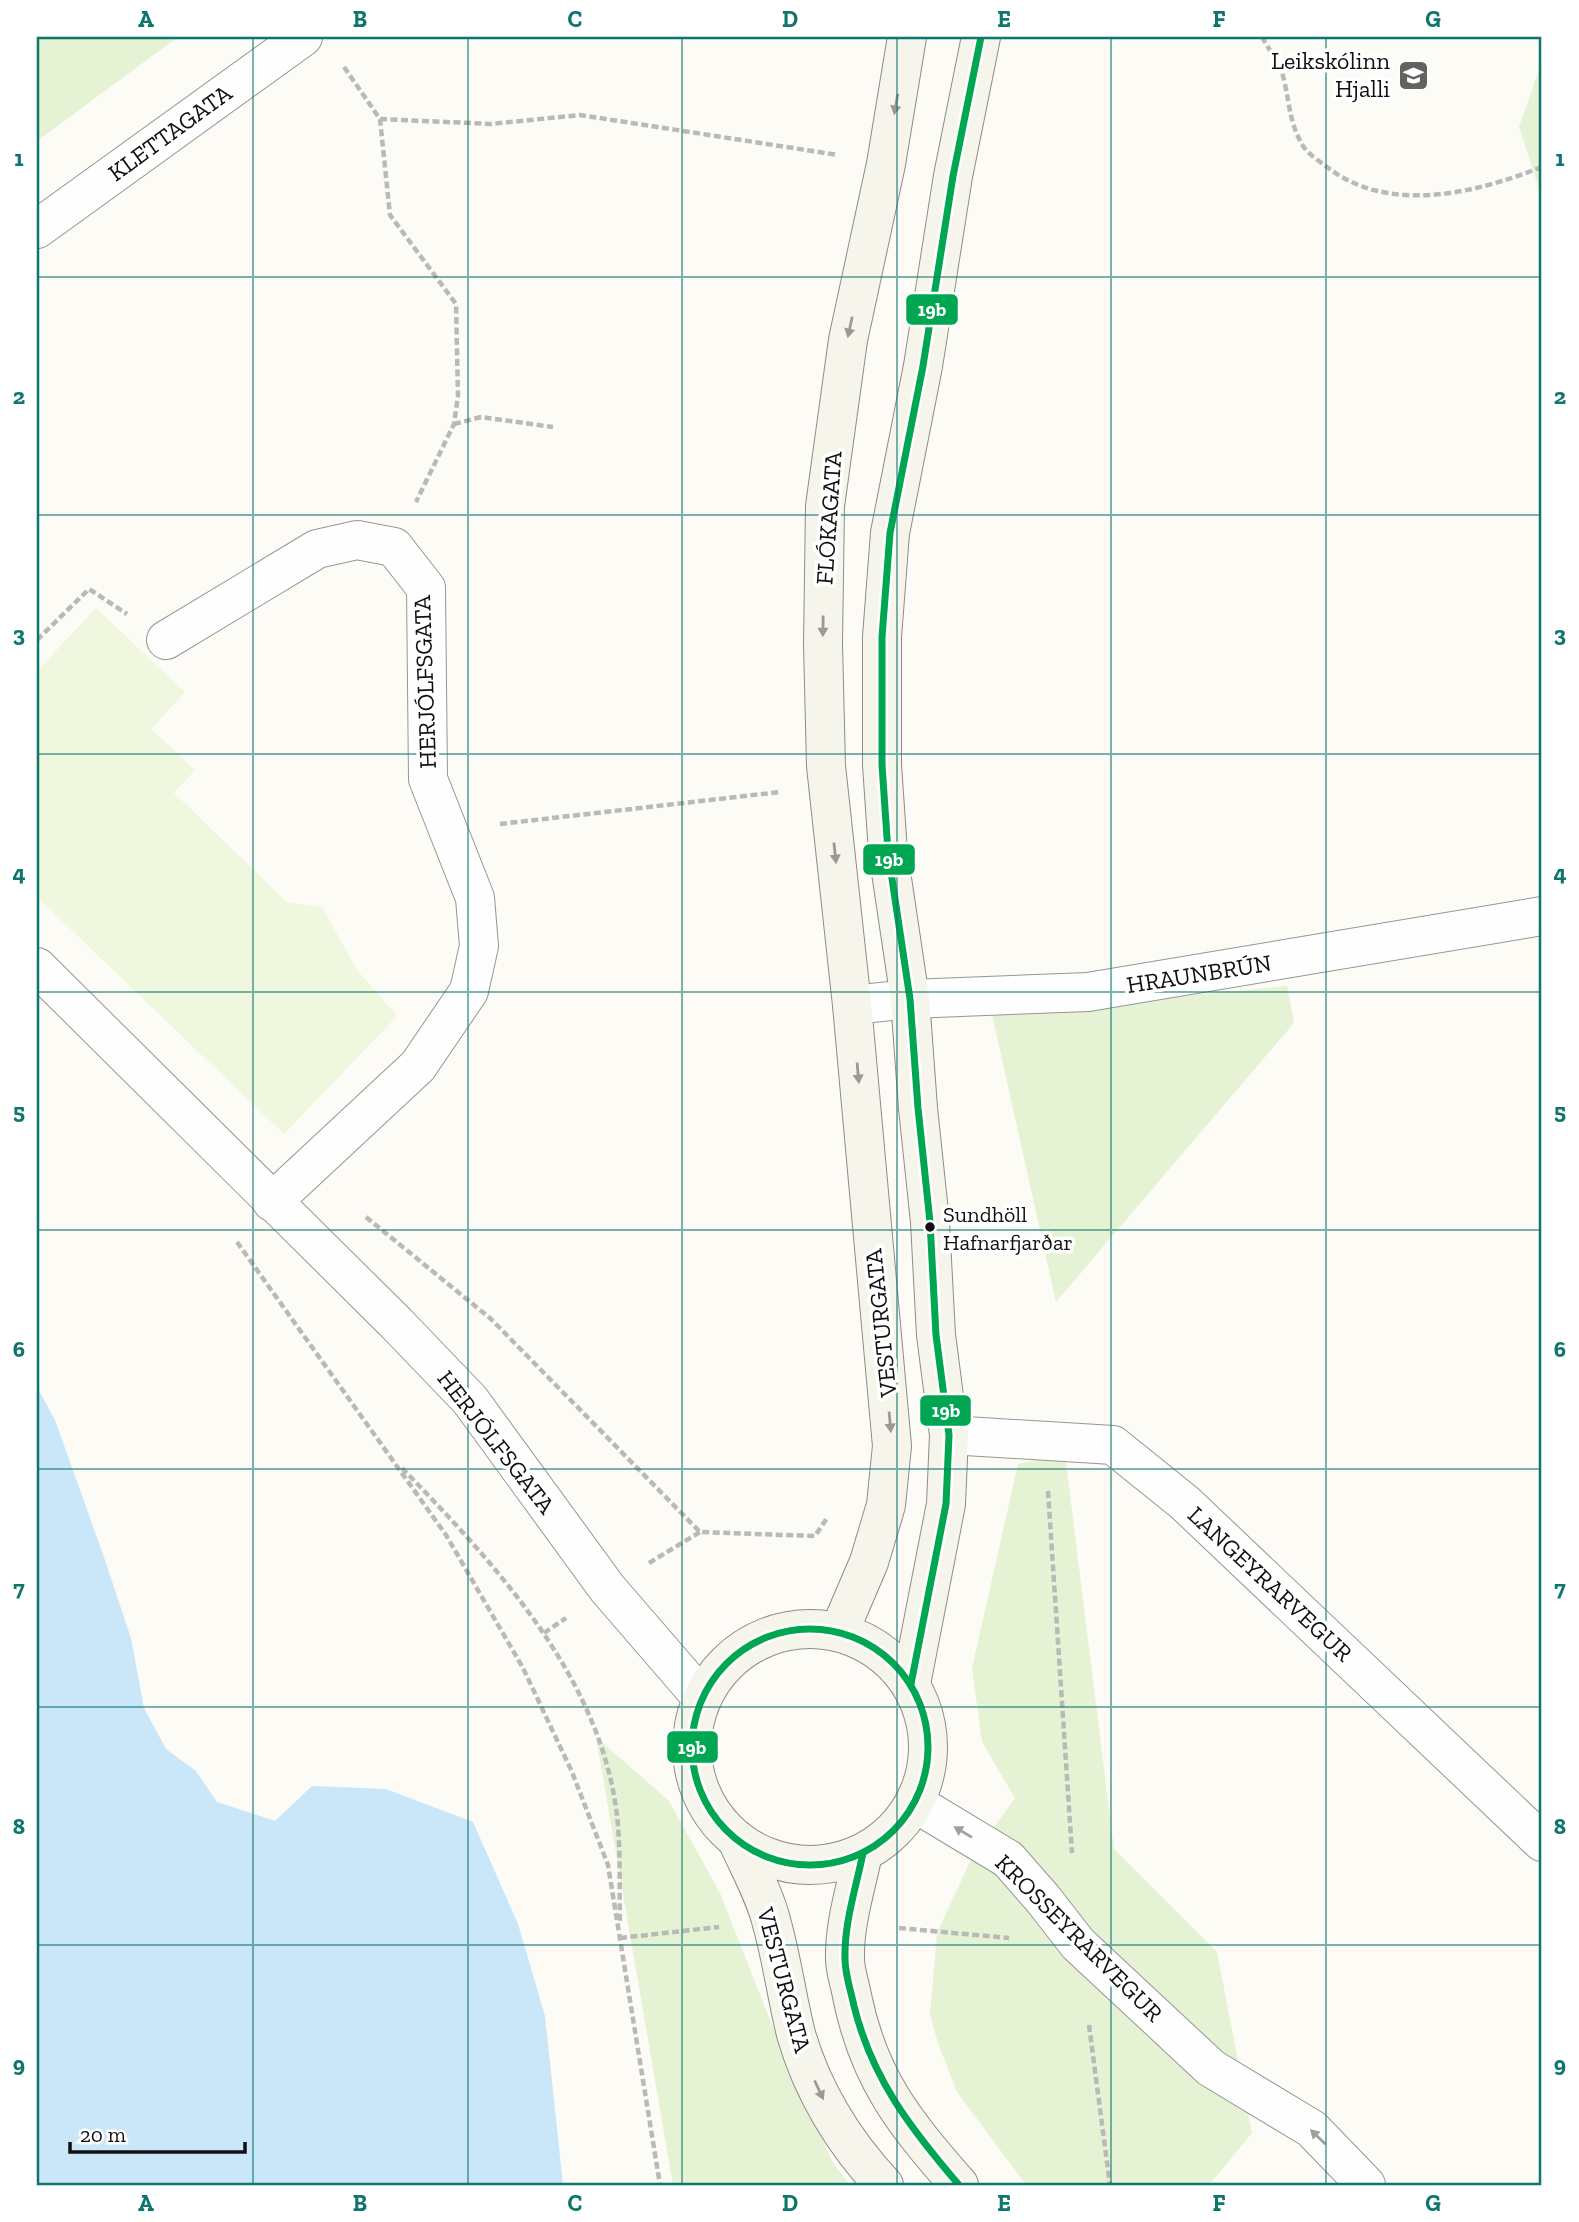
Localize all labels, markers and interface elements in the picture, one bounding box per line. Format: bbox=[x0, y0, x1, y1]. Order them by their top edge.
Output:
text: A bbox=[138, 5, 154, 33]
text: B bbox=[353, 5, 367, 33]
text: C bbox=[568, 5, 582, 33]
text: D bbox=[782, 5, 798, 33]
text: E bbox=[997, 5, 1011, 33]
text: F bbox=[1212, 5, 1226, 33]
text: G bbox=[1425, 5, 1441, 33]
place label: Leikskólinn Hjalli bbox=[1271, 46, 1390, 103]
school or university icon: Leikskólinn Hjalli bbox=[1396, 58, 1430, 92]
street label: KLETTAGATA bbox=[102, 78, 238, 187]
one-way arrow bbox=[890, 93, 901, 115]
text: 1 bbox=[14, 144, 24, 172]
text: 1 bbox=[1555, 144, 1565, 172]
line badge: 19b bbox=[905, 293, 959, 326]
text: 19b bbox=[918, 298, 947, 321]
one-way arrow bbox=[845, 316, 856, 338]
text: 2 bbox=[13, 382, 25, 410]
text: 2 bbox=[1554, 382, 1566, 410]
street label: FLÓKAGATA bbox=[809, 450, 848, 586]
street label: HERJÓLFSGATA bbox=[407, 594, 442, 769]
one-way arrow bbox=[818, 615, 829, 637]
text: 3 bbox=[13, 620, 25, 648]
text: 3 bbox=[1554, 620, 1566, 648]
one-way arrow bbox=[829, 842, 840, 864]
line badge: 19b bbox=[862, 843, 916, 876]
text: 19b bbox=[875, 848, 904, 871]
text: 4 bbox=[12, 859, 26, 887]
text: 4 bbox=[1553, 859, 1567, 887]
street label: HRAUNBRÚN bbox=[1124, 948, 1273, 999]
one-way arrow bbox=[853, 1062, 864, 1084]
text: 5 bbox=[13, 1097, 25, 1125]
text: 5 bbox=[1554, 1097, 1566, 1125]
place label: Sundhöll Hafnarfjarðar bbox=[943, 1201, 1073, 1256]
marker: Sundhöll Hafnarfjarðar bbox=[923, 1220, 937, 1234]
street label: VESTURGATA bbox=[858, 1247, 903, 1400]
text: 6 bbox=[13, 1335, 25, 1363]
text: 6 bbox=[1554, 1335, 1566, 1363]
street label: HERJÓLFSGATA bbox=[431, 1364, 562, 1519]
line badge: 19b bbox=[919, 1394, 972, 1427]
text: 19b bbox=[932, 1399, 961, 1422]
one-way arrow bbox=[885, 1411, 896, 1433]
street label: LANGEYRARVEGUR bbox=[1182, 1500, 1359, 1667]
text: 7 bbox=[13, 1574, 25, 1602]
text: 7 bbox=[1554, 1574, 1566, 1602]
line badge: 19b bbox=[666, 1730, 719, 1764]
text: 19b bbox=[678, 1736, 707, 1759]
text: 8 bbox=[13, 1812, 25, 1840]
text: 8 bbox=[1554, 1812, 1566, 1840]
one-way arrow bbox=[953, 1826, 972, 1838]
street label: KROSSEYRARVEGUR bbox=[990, 1848, 1169, 2028]
street label: VESTURGATA bbox=[751, 1903, 818, 2056]
text: 9 bbox=[13, 2050, 25, 2078]
text: 9 bbox=[1554, 2050, 1566, 2078]
one-way arrow bbox=[813, 2080, 825, 2100]
scale bar bbox=[70, 2110, 245, 2154]
text: 20 m bbox=[80, 2122, 126, 2147]
one-way arrow bbox=[1310, 2128, 1327, 2145]
text: A bbox=[138, 2189, 154, 2217]
text: B bbox=[353, 2189, 367, 2217]
text: C bbox=[568, 2189, 582, 2217]
text: D bbox=[782, 2189, 798, 2217]
text: E bbox=[997, 2189, 1011, 2217]
text: F bbox=[1212, 2189, 1226, 2217]
text: G bbox=[1425, 2189, 1441, 2217]

